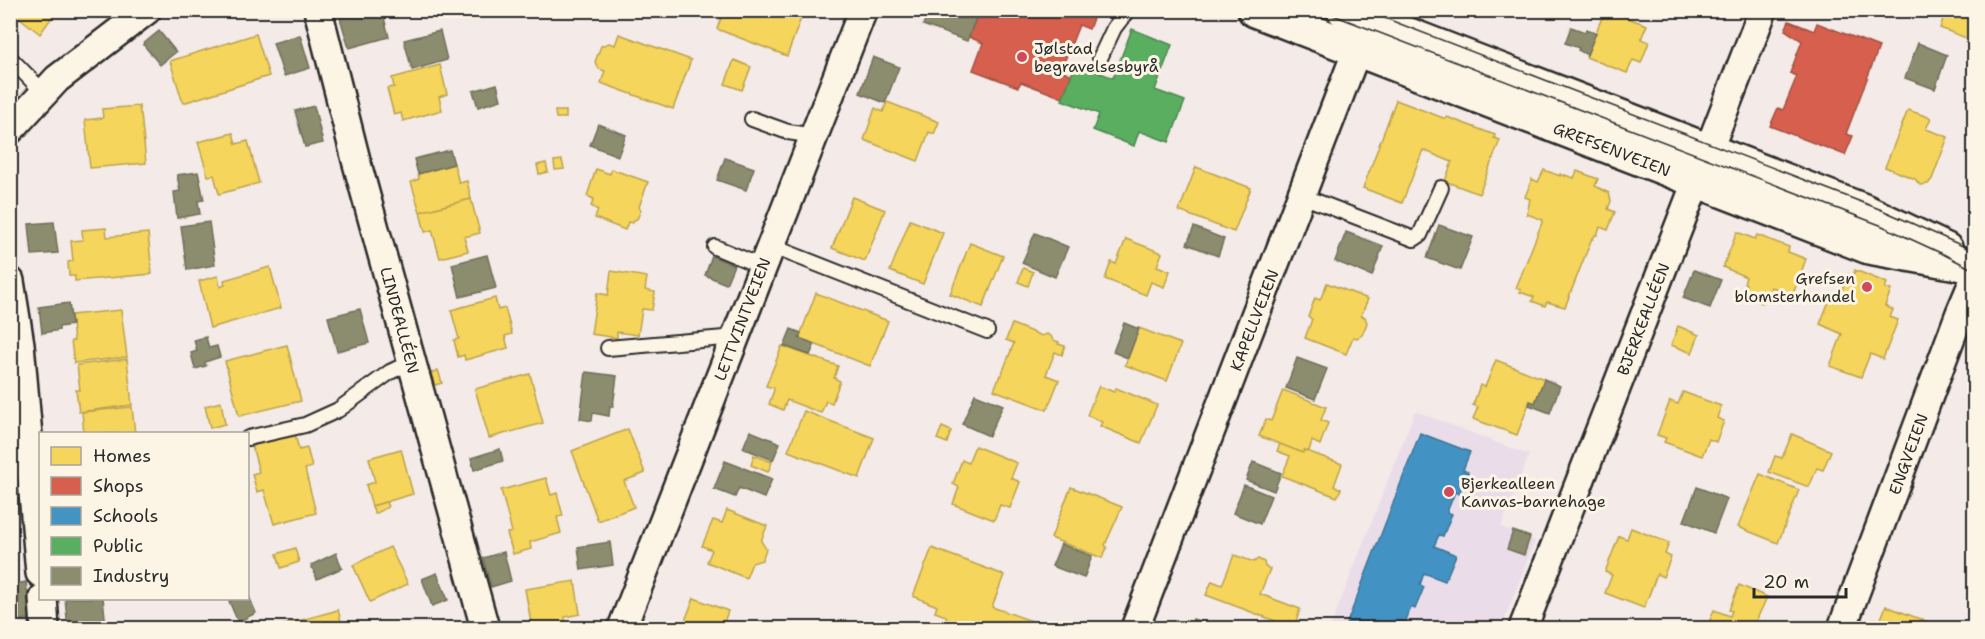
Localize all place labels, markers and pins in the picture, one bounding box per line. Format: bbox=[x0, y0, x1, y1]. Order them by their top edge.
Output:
place label: Jølstad begravelsesbyrå bbox=[1034, 38, 1159, 77]
marker: Jølstad begravelsesbyrå bbox=[1015, 50, 1029, 64]
place label: Grefsen blomsterhandel bbox=[1735, 268, 1855, 307]
marker: Grefsen blomsterhandel bbox=[1860, 280, 1874, 294]
place label: Bjerkealleen Kanvas-barnehage bbox=[1461, 473, 1606, 512]
marker: Bjerkealleen Kanvas-barnehage bbox=[1442, 485, 1456, 499]

